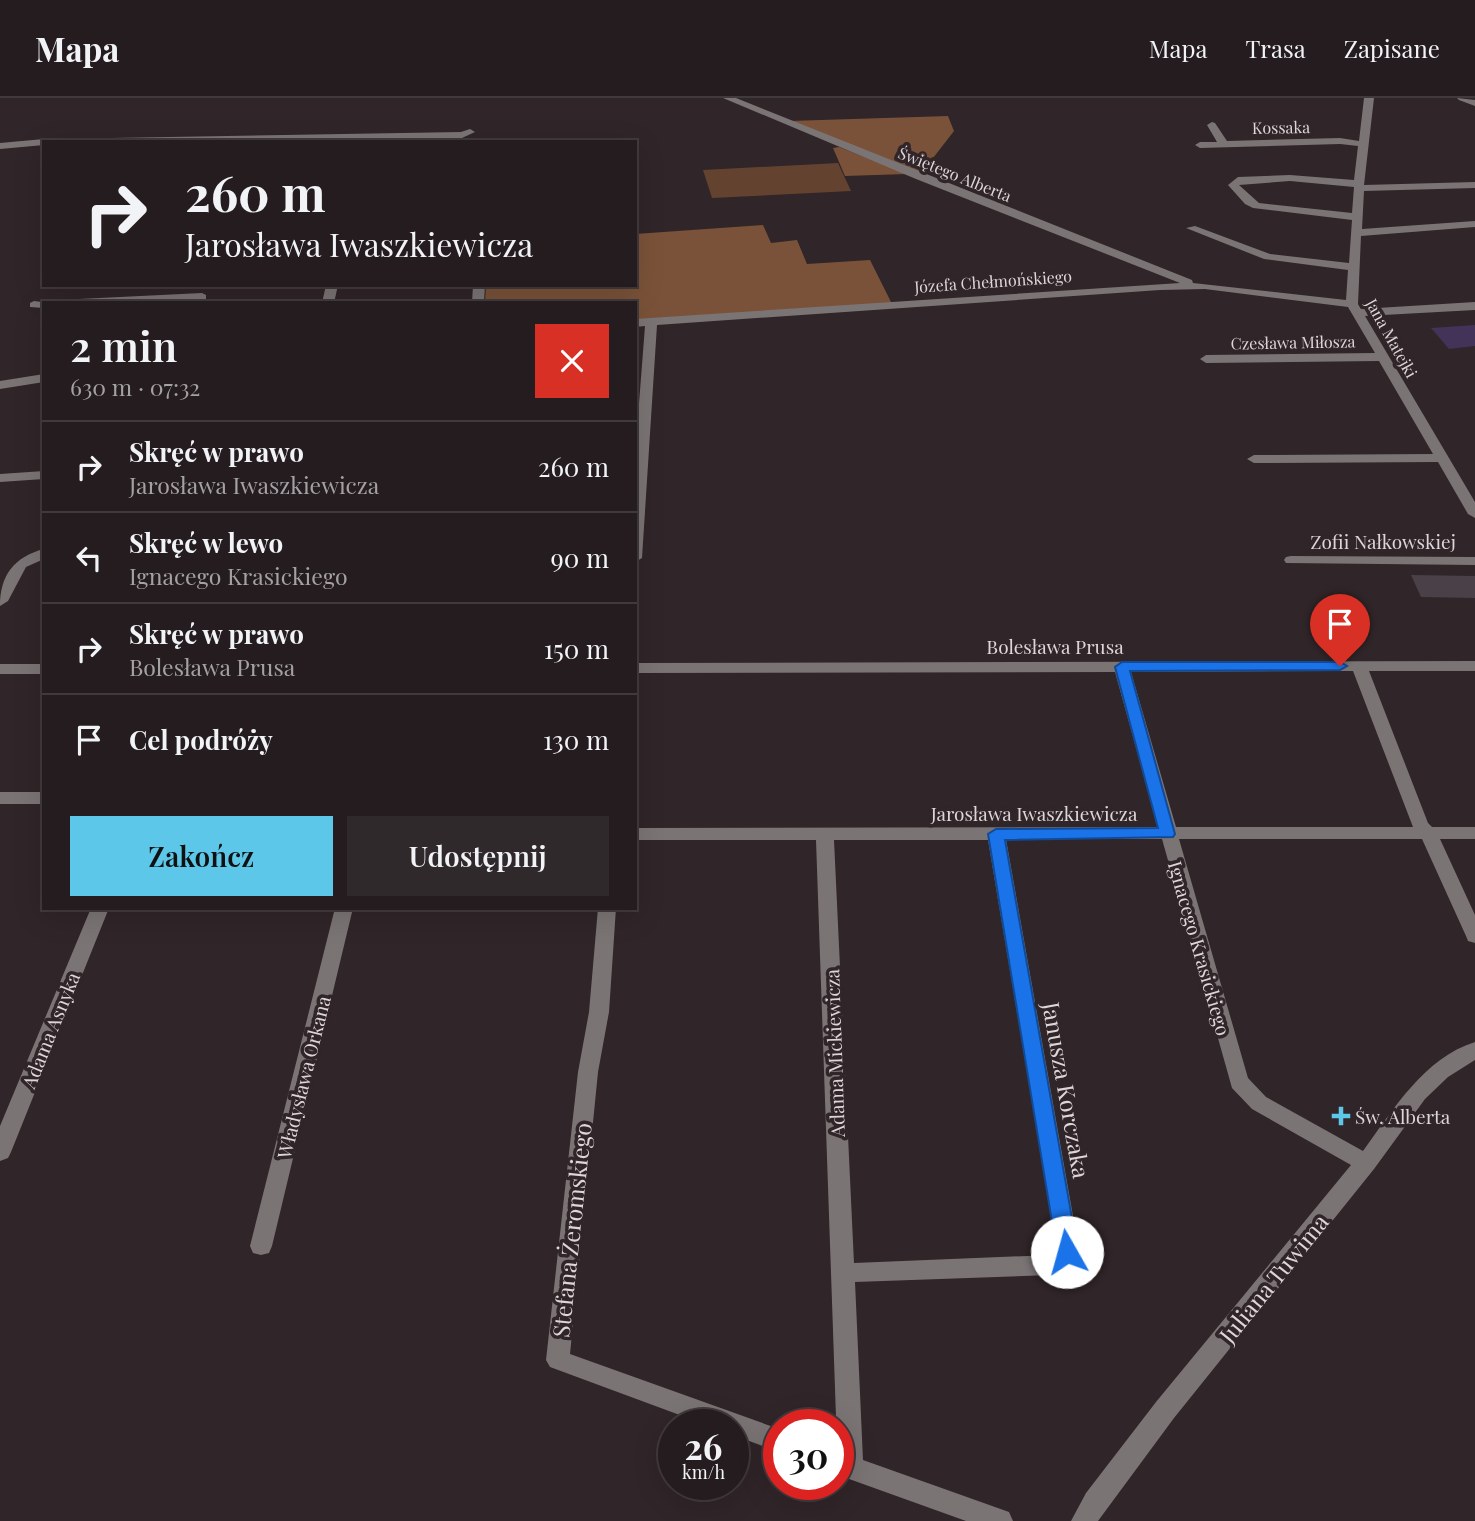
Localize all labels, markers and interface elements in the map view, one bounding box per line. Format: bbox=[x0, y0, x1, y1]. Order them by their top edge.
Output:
text: Mapa bbox=[35, 26, 119, 70]
text: Mapa bbox=[1149, 32, 1207, 64]
text: Trasa bbox=[1245, 32, 1306, 64]
text: Zapisane bbox=[1344, 32, 1440, 64]
street label: Kossaka bbox=[1252, 116, 1310, 138]
street label: Świętego Alberta bbox=[895, 142, 1015, 206]
text: 260 m bbox=[185, 159, 325, 224]
icon: right bbox=[70, 168, 161, 259]
text: Jarosława Iwaszkiewicza bbox=[185, 222, 533, 265]
street label: Józefa Chełmońskiego bbox=[913, 265, 1073, 297]
street label: Jana Matejki bbox=[1361, 294, 1423, 382]
text: 2 min bbox=[70, 317, 177, 373]
button: close bbox=[535, 324, 609, 398]
street label: Czesława Miłosza bbox=[1230, 330, 1356, 354]
text: 630 m · 07:32 bbox=[70, 371, 200, 402]
text: Skręć w prawo bbox=[129, 434, 304, 469]
icon: right bbox=[70, 448, 108, 486]
text: 260 m bbox=[538, 449, 609, 484]
text: Jarosława Iwaszkiewicza bbox=[129, 469, 379, 500]
text: Skręć w lewo bbox=[129, 525, 283, 560]
street label: Zofii Nałkowskiej bbox=[1310, 528, 1456, 554]
icon: left bbox=[70, 539, 108, 577]
text: 90 m bbox=[551, 540, 609, 575]
text: Ignacego Krasickiego bbox=[129, 560, 348, 591]
pin bbox=[1310, 594, 1370, 666]
icon: arrive bbox=[1321, 605, 1359, 643]
text: Skręć w prawo bbox=[129, 616, 304, 651]
icon: right bbox=[70, 630, 108, 668]
text: 150 m bbox=[544, 631, 609, 666]
street label: Bolesława Prusa bbox=[986, 633, 1124, 659]
text: Bolesława Prusa bbox=[129, 651, 295, 682]
icon: arrive bbox=[70, 721, 108, 759]
text: Cel podróży bbox=[129, 722, 273, 757]
text: 130 m bbox=[543, 722, 609, 757]
street label: Jarosława Iwaszkiewicza bbox=[930, 800, 1138, 826]
button: Zakończ bbox=[70, 816, 333, 896]
button: Udostępnij bbox=[347, 816, 609, 896]
street label: Ignacego Krasickiego bbox=[1163, 858, 1237, 1038]
street label: Adama Asnyka bbox=[15, 968, 85, 1093]
street label: Adama Mickiewicza bbox=[818, 968, 850, 1138]
street label: Władysława Orkana bbox=[270, 992, 336, 1162]
street label: Janusza Korczaka bbox=[1036, 998, 1098, 1181]
place label: Św. Alberta bbox=[1355, 1103, 1451, 1129]
marker: Św. Alberta bbox=[1333, 1108, 1349, 1124]
street label: Stefana Żeromskiego bbox=[544, 1121, 598, 1339]
street label: Juliana Tuwima bbox=[1211, 1207, 1335, 1350]
position arrow bbox=[1030, 1215, 1104, 1289]
speed limit sign: 30 bbox=[763, 1409, 854, 1500]
text: 26 bbox=[685, 1422, 722, 1469]
text: km/h bbox=[682, 1460, 725, 1484]

